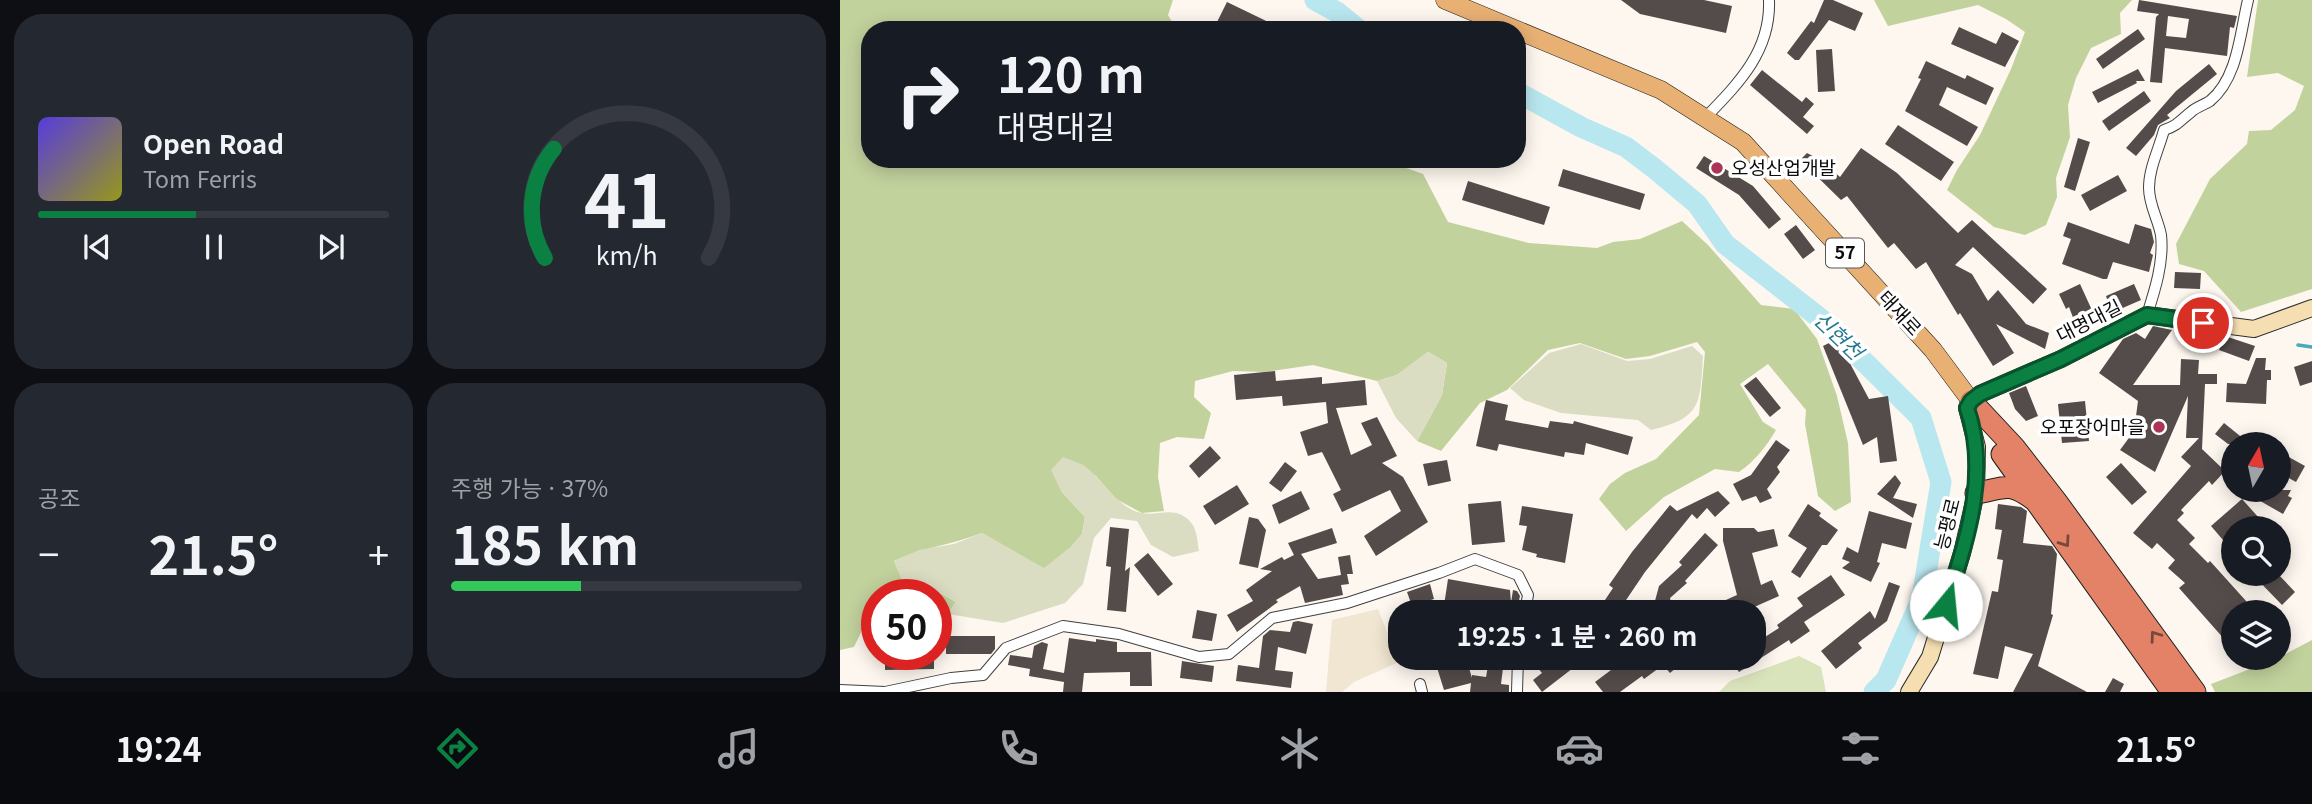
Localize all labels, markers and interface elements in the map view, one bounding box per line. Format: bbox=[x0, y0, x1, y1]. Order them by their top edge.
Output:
text: 120 m bbox=[997, 36, 1145, 107]
icon: right bbox=[882, 49, 973, 140]
text: 대명대길 bbox=[997, 102, 1115, 148]
text: Open Road bbox=[143, 124, 284, 161]
text: 41 bbox=[584, 144, 669, 249]
place label: 오성산업개발 bbox=[1731, 153, 1836, 180]
marker: 오성산업개발 bbox=[1709, 160, 1725, 176]
text: Tom Ferris bbox=[143, 161, 257, 195]
icon: previous bbox=[78, 228, 116, 266]
icon: pause bbox=[195, 228, 233, 266]
icon: next bbox=[312, 228, 350, 266]
text: km/h bbox=[596, 236, 658, 272]
road number: 57 bbox=[1826, 239, 1864, 268]
street label: 태재로 bbox=[1873, 284, 1929, 340]
street label: 대명대길 bbox=[2051, 292, 2126, 348]
pin bbox=[2173, 293, 2233, 353]
water label: 신현천 bbox=[1808, 304, 1873, 367]
icon: arrive bbox=[2184, 304, 2222, 342]
place label: 오포장어마을 bbox=[2040, 412, 2145, 439]
marker: 오포장어마을 bbox=[2151, 419, 2167, 435]
north arrow bbox=[2221, 432, 2291, 502]
map controls bbox=[2221, 432, 2291, 670]
text: 주행 가능 · 37% bbox=[451, 470, 608, 504]
text: 공조 bbox=[38, 480, 80, 514]
street label: 능평로 bbox=[1926, 495, 1965, 552]
text: 185 km bbox=[451, 505, 639, 580]
text: 21.5° bbox=[148, 515, 279, 590]
button: search bbox=[2221, 516, 2291, 586]
text: − bbox=[38, 525, 59, 580]
text: + bbox=[368, 525, 389, 580]
one-way arrow bbox=[2057, 534, 2070, 547]
position arrow bbox=[1909, 568, 1983, 642]
speed limit sign: 50 bbox=[861, 579, 952, 670]
button: layers bbox=[2221, 600, 2291, 670]
text: 19:25 · 1 분 · 260 m bbox=[1457, 616, 1697, 653]
one-way arrow bbox=[2151, 632, 2163, 644]
icon: directions bbox=[433, 724, 482, 773]
icon: music bbox=[714, 724, 763, 773]
icon: phone bbox=[994, 724, 1043, 773]
icon: climate bbox=[1275, 724, 1324, 773]
icon: car bbox=[1555, 724, 1604, 773]
icon: filters bbox=[1836, 724, 1885, 773]
text: 19:24 bbox=[116, 725, 202, 771]
text: 21.5° bbox=[2116, 725, 2196, 771]

